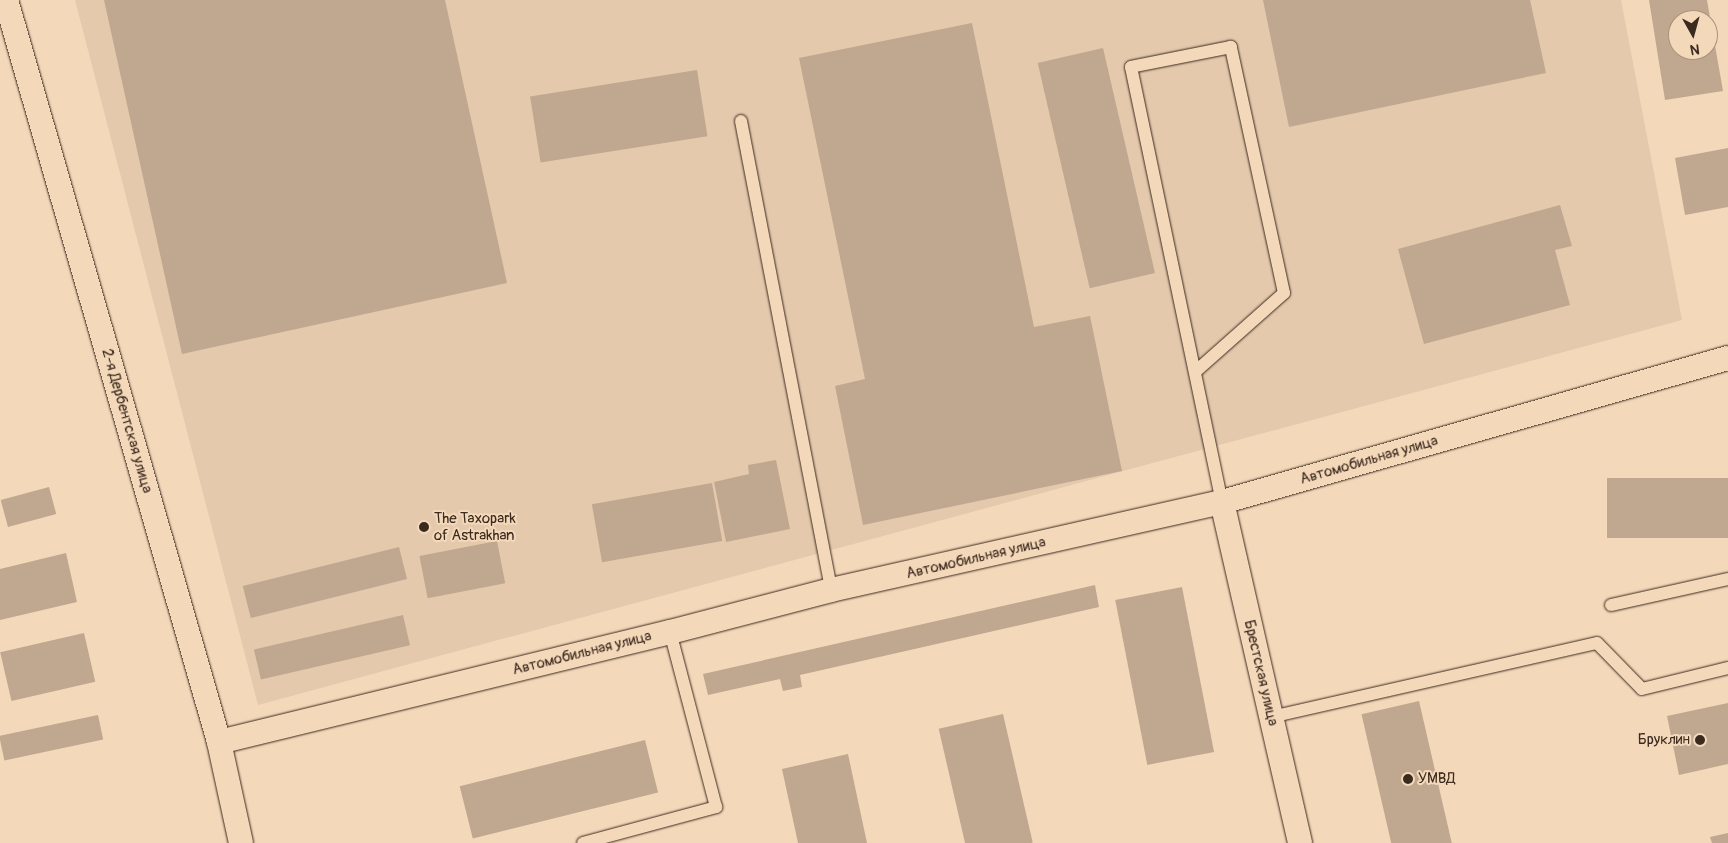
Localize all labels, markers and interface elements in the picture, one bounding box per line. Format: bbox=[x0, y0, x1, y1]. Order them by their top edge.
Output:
north arrow bbox=[1668, 10, 1718, 60]
text: N bbox=[1689, 40, 1701, 58]
street label: 2-я Дербентская улица bbox=[98, 347, 156, 495]
street label: Автомобильная улица bbox=[1298, 432, 1440, 488]
place label: The Taxopark of Astrakhan bbox=[434, 509, 516, 544]
marker: The Taxopark of Astrakhan bbox=[418, 521, 430, 533]
street label: Автомобильная улица bbox=[904, 533, 1048, 583]
street label: Брестская улица bbox=[1240, 618, 1282, 728]
street label: Автомобильная улица bbox=[511, 627, 653, 679]
place label: Бруклин bbox=[1638, 731, 1690, 749]
marker: Бруклин bbox=[1694, 734, 1706, 746]
place label: УМВД bbox=[1418, 770, 1455, 788]
marker: УМВД bbox=[1402, 773, 1414, 785]

